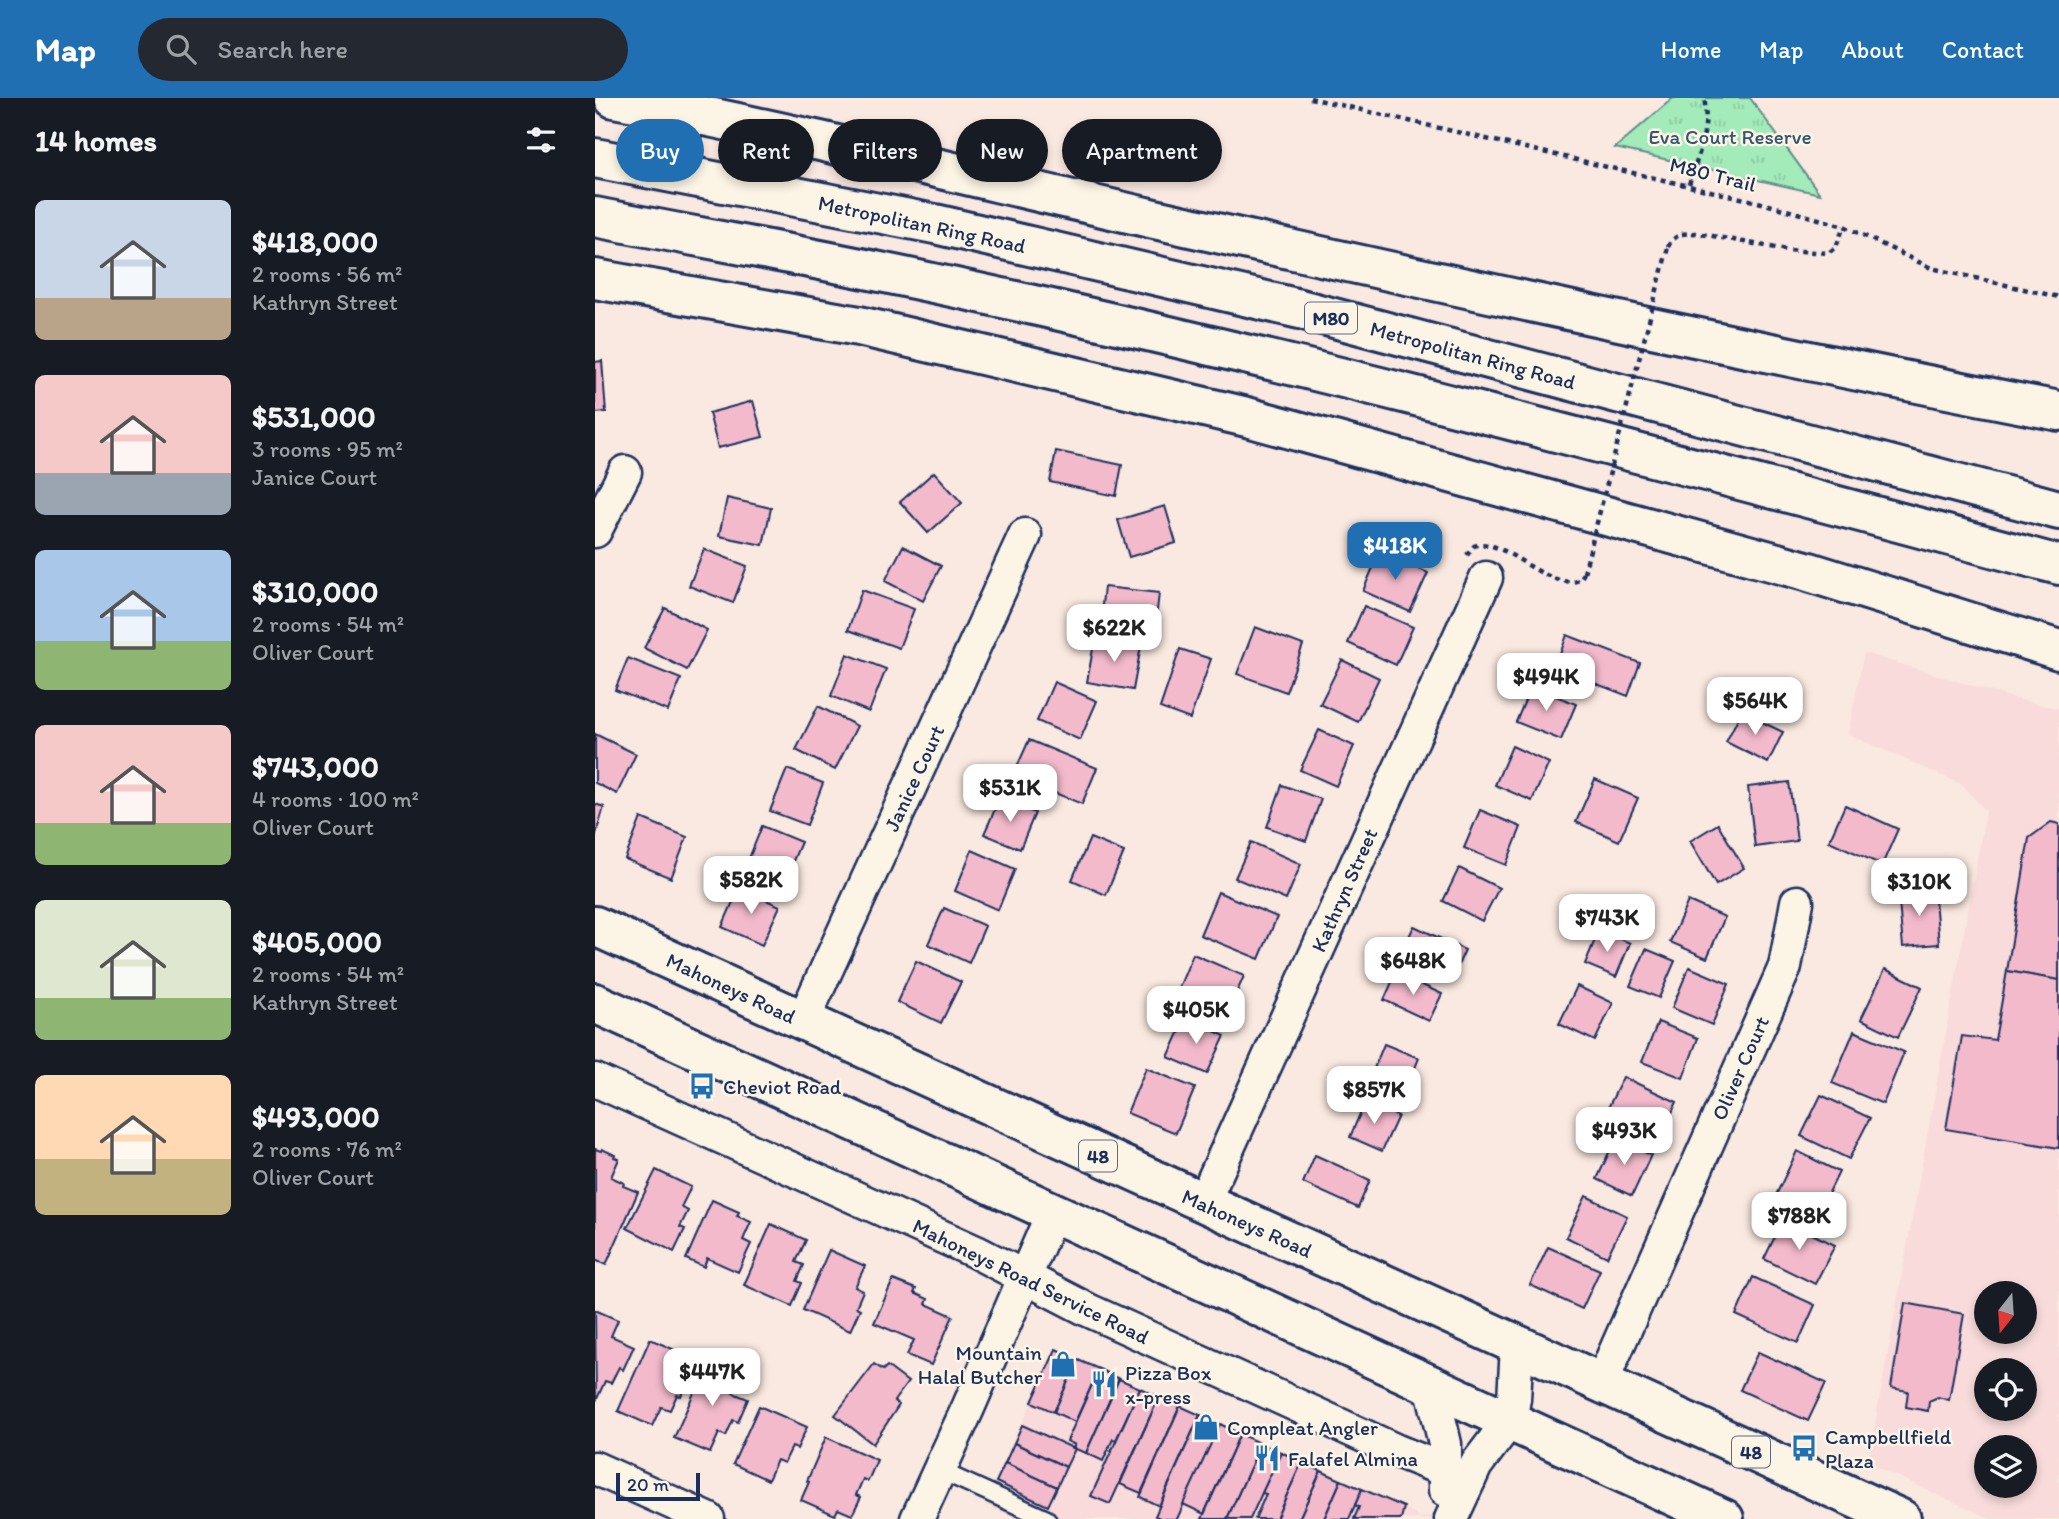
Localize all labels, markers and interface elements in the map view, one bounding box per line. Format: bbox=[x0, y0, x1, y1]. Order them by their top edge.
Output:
search box bbox=[138, 18, 628, 81]
text: Map bbox=[35, 30, 96, 69]
icon: search bbox=[162, 30, 200, 68]
text: Search here bbox=[218, 33, 348, 65]
text: Home bbox=[1661, 35, 1721, 64]
text: Map bbox=[1759, 35, 1803, 64]
text: About bbox=[1841, 35, 1904, 64]
text: Contact bbox=[1942, 35, 2024, 64]
chip: Buy bbox=[616, 119, 704, 182]
chip: Rent bbox=[718, 119, 814, 182]
chip: Filters bbox=[828, 119, 942, 182]
chip: New bbox=[956, 119, 1048, 182]
chip: Apartment bbox=[1062, 119, 1222, 182]
icon: filters bbox=[522, 121, 560, 159]
text: 14 homes bbox=[35, 122, 157, 159]
park label: Eva Court Reserve bbox=[1648, 124, 1812, 149]
street label: M80 Trail bbox=[1667, 151, 1759, 197]
street label: Metropolitan Ring Road bbox=[816, 190, 1029, 258]
text: $418,000 bbox=[252, 223, 378, 260]
icon: home bbox=[91, 228, 175, 312]
text: 2 rooms · 56 m² bbox=[252, 260, 403, 288]
text: Kathryn Street bbox=[252, 288, 398, 316]
road number: M80 bbox=[1305, 302, 1357, 333]
street label: Metropolitan Ring Road bbox=[1368, 316, 1579, 395]
text: $531,000 bbox=[252, 398, 376, 435]
icon: home bbox=[91, 403, 175, 487]
text: 3 rooms · 95 m² bbox=[252, 435, 403, 463]
text: Janice Court bbox=[252, 463, 377, 491]
pin: $418K bbox=[1346, 522, 1444, 582]
text: $418K bbox=[1363, 531, 1427, 559]
text: $310,000 bbox=[252, 573, 379, 610]
icon: home bbox=[91, 578, 175, 662]
pin: $622K bbox=[1065, 604, 1163, 664]
text: 2 rooms · 54 m² bbox=[252, 610, 404, 638]
text: $622K bbox=[1083, 613, 1145, 641]
text: Oliver Court bbox=[252, 638, 374, 666]
pin: $494K bbox=[1497, 654, 1595, 713]
text: $494K bbox=[1513, 662, 1579, 690]
pin: $564K bbox=[1706, 678, 1804, 737]
text: $564K bbox=[1723, 686, 1787, 714]
street label: Janice Court bbox=[879, 721, 950, 835]
text: $743,000 bbox=[252, 748, 379, 785]
icon: home bbox=[91, 753, 175, 837]
pin: $531K bbox=[961, 764, 1059, 824]
text: $531K bbox=[979, 773, 1041, 801]
text: 4 rooms · 100 m² bbox=[252, 785, 419, 813]
text: Oliver Court bbox=[252, 813, 374, 841]
street label: Kathryn Street bbox=[1306, 824, 1382, 956]
pin: $582K bbox=[702, 856, 800, 916]
pin: $310K bbox=[1870, 858, 1968, 918]
text: $582K bbox=[719, 865, 783, 893]
text: $310K bbox=[1887, 867, 1951, 895]
pin: $743K bbox=[1558, 894, 1656, 954]
text: $743K bbox=[1575, 903, 1639, 931]
text: $405,000 bbox=[252, 923, 382, 960]
icon: home bbox=[91, 928, 175, 1012]
pin: $648K bbox=[1364, 937, 1462, 997]
text: $648K bbox=[1381, 946, 1445, 974]
street label: Mahoneys Road bbox=[662, 947, 800, 1029]
text: 2 rooms · 54 m² bbox=[252, 960, 404, 988]
pin: $405K bbox=[1147, 986, 1245, 1046]
text: Kathryn Street bbox=[252, 988, 398, 1016]
text: $405K bbox=[1163, 995, 1229, 1023]
street label: Oliver Court bbox=[1706, 1012, 1774, 1124]
pin: $857K bbox=[1325, 1066, 1423, 1126]
bus stop icon: Cheviot Road bbox=[687, 1071, 717, 1101]
place label: Cheviot Road bbox=[723, 1074, 842, 1099]
text: $857K bbox=[1343, 1075, 1405, 1103]
text: $493,000 bbox=[252, 1098, 380, 1135]
icon: home bbox=[91, 1103, 175, 1187]
pin: $493K bbox=[1575, 1108, 1673, 1167]
text: $493K bbox=[1592, 1116, 1656, 1144]
text: 2 rooms · 76 m² bbox=[252, 1135, 402, 1163]
road number: 48 bbox=[1079, 1140, 1117, 1172]
text: Oliver Court bbox=[252, 1163, 374, 1191]
street label: Mahoneys Road bbox=[1178, 1183, 1316, 1263]
pin: $788K bbox=[1750, 1192, 1848, 1252]
text: $788K bbox=[1768, 1201, 1830, 1229]
street label: Mahoneys Road Service Road bbox=[909, 1213, 1154, 1349]
north arrow bbox=[1974, 1281, 2037, 1344]
map controls bbox=[1974, 1281, 2037, 1498]
place label: Mountain Halal Butcher bbox=[918, 1340, 1043, 1389]
pin: $447K bbox=[663, 1348, 761, 1408]
shop icon: Mountain Halal Butcher bbox=[1048, 1349, 1078, 1379]
text: $447K bbox=[679, 1357, 745, 1385]
button: locate bbox=[1974, 1358, 2037, 1421]
place label: Pizza Box x-press bbox=[1125, 1360, 1212, 1409]
restaurant icon: Pizza Box x-press bbox=[1089, 1369, 1119, 1399]
shop icon: Compleat Angler bbox=[1191, 1412, 1221, 1442]
place label: Compleat Angler bbox=[1227, 1415, 1378, 1440]
place label: Campbellfield Plaza bbox=[1825, 1424, 1952, 1473]
bus stop icon: Campbellfield Plaza bbox=[1789, 1433, 1819, 1463]
button: layers bbox=[1974, 1435, 2037, 1498]
road number: 48 bbox=[1732, 1436, 1770, 1468]
restaurant icon: Falafel Almina bbox=[1252, 1443, 1282, 1473]
place label: Falafel Almina bbox=[1288, 1446, 1418, 1471]
scale bar bbox=[616, 1470, 700, 1502]
text: 20 m bbox=[627, 1473, 669, 1496]

